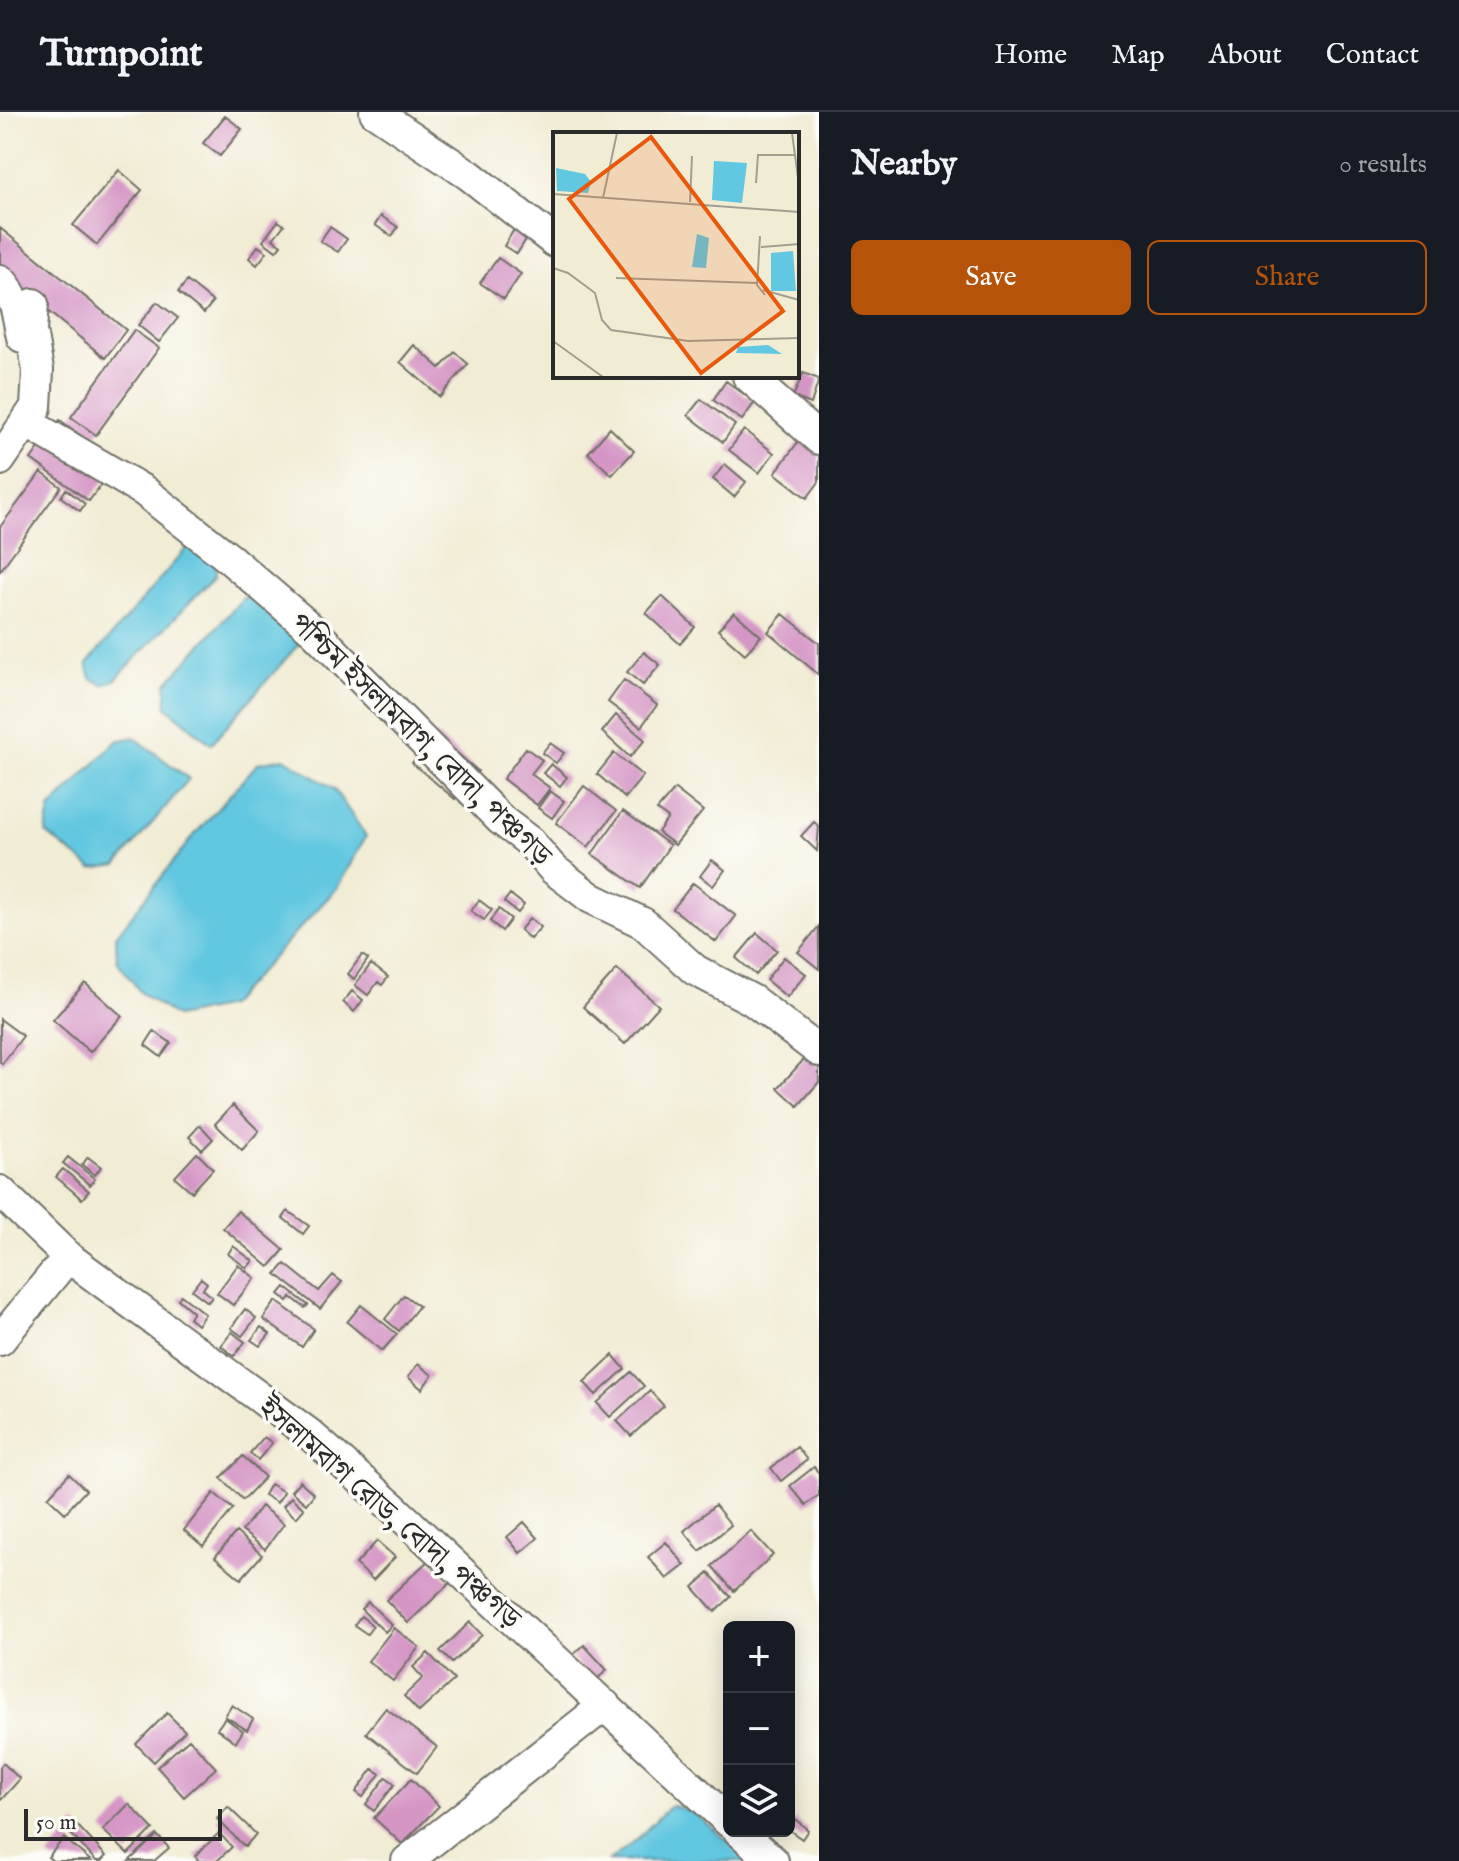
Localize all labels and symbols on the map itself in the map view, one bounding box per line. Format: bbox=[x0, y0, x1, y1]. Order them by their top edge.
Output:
inset map bbox=[553, 132, 799, 378]
street label: পশ্চিম ইসলামবাগ, বোদা, পঞ্চগড় bbox=[281, 605, 560, 876]
street label: ইসলামবাগ রোড, বোদা, পঞ্চগড় bbox=[249, 1389, 529, 1640]
scale bar bbox=[24, 1805, 222, 1841]

